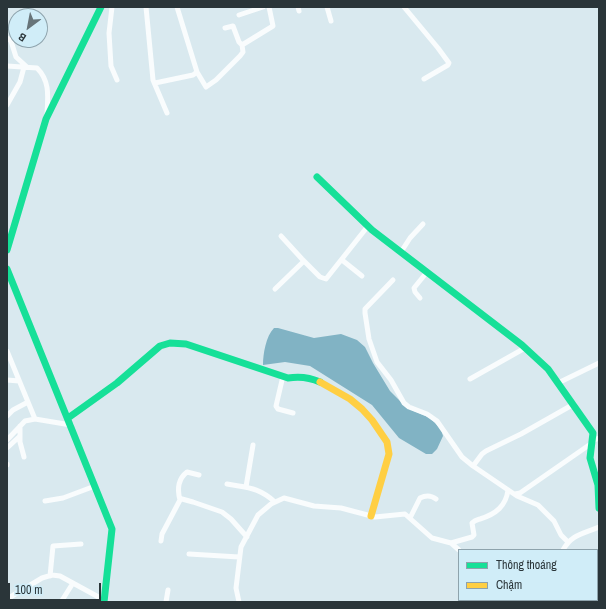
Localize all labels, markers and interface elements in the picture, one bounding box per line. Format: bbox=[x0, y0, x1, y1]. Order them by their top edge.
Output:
north arrow bbox=[8, 8, 48, 48]
text: B bbox=[16, 30, 29, 45]
legend bbox=[458, 549, 598, 601]
text: Thông thoáng bbox=[496, 557, 557, 573]
scale bar bbox=[10, 575, 103, 601]
text: Chậm bbox=[496, 577, 522, 593]
text: 100 m bbox=[15, 582, 42, 598]

